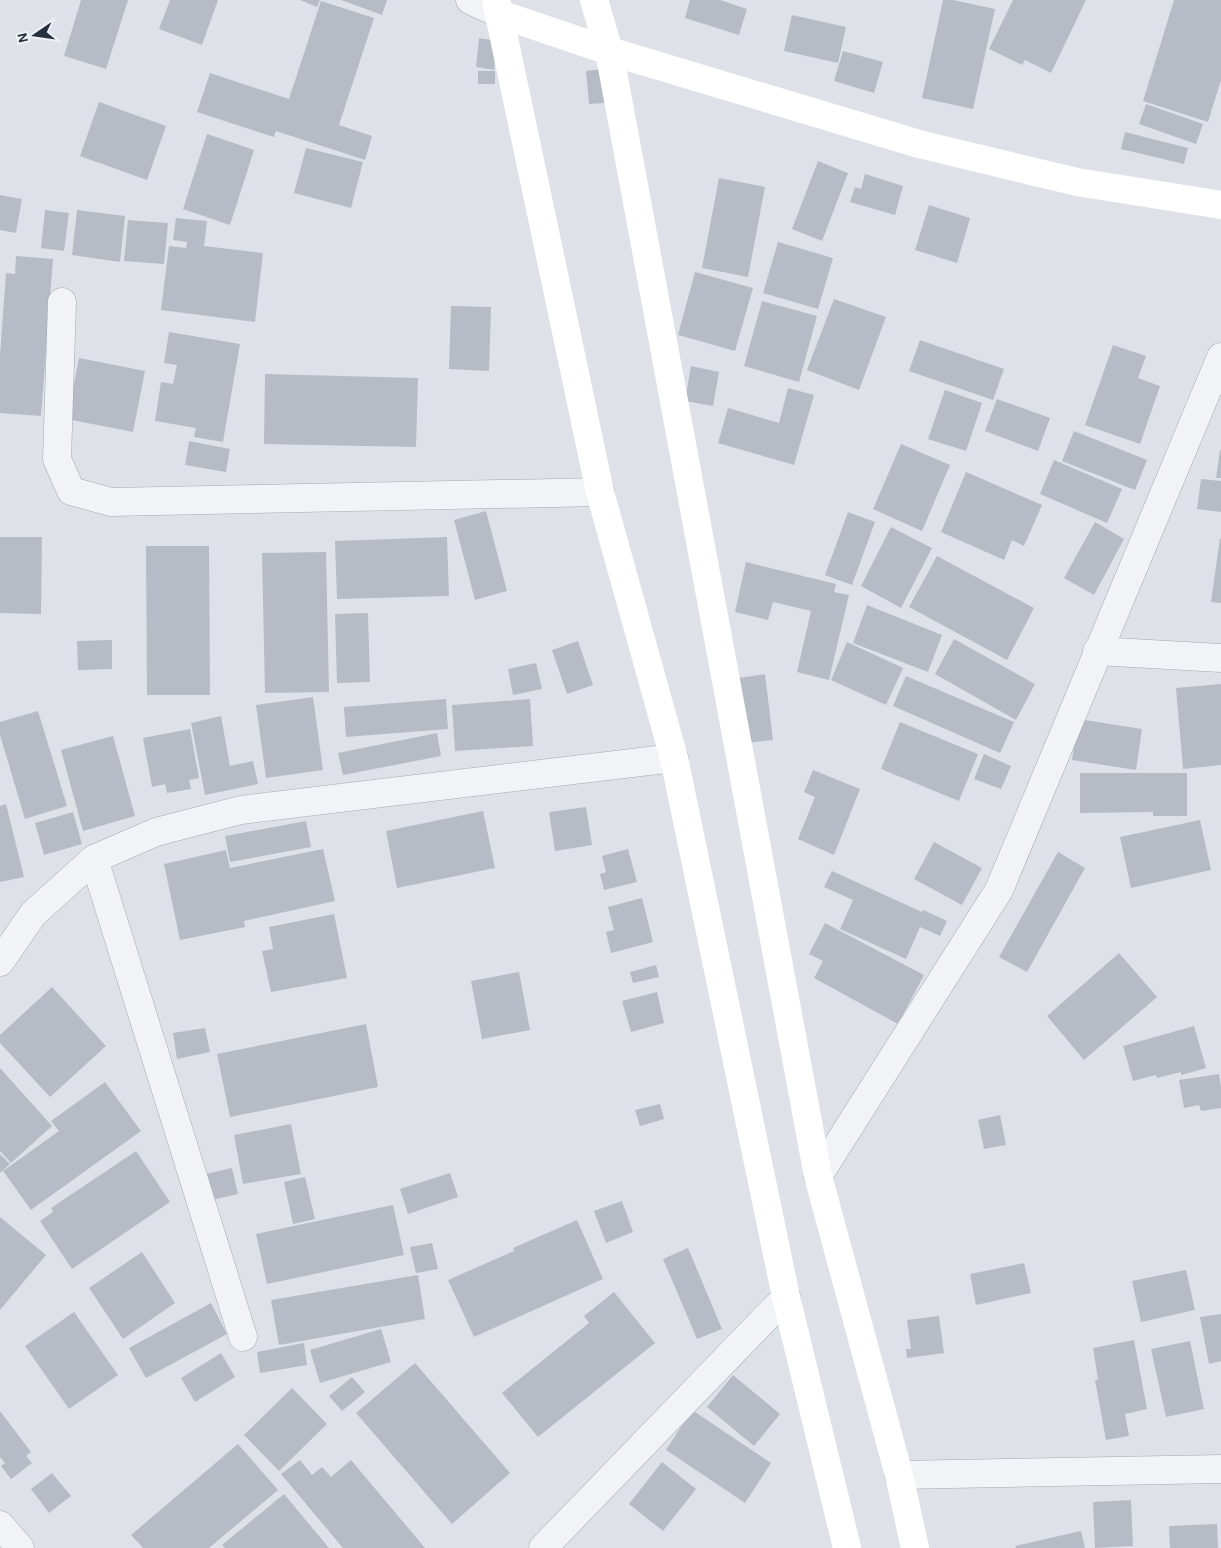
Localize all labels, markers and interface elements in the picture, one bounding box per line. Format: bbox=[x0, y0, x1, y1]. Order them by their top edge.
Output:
north arrow bbox=[10, 10, 60, 60]
text: N bbox=[15, 31, 31, 44]

